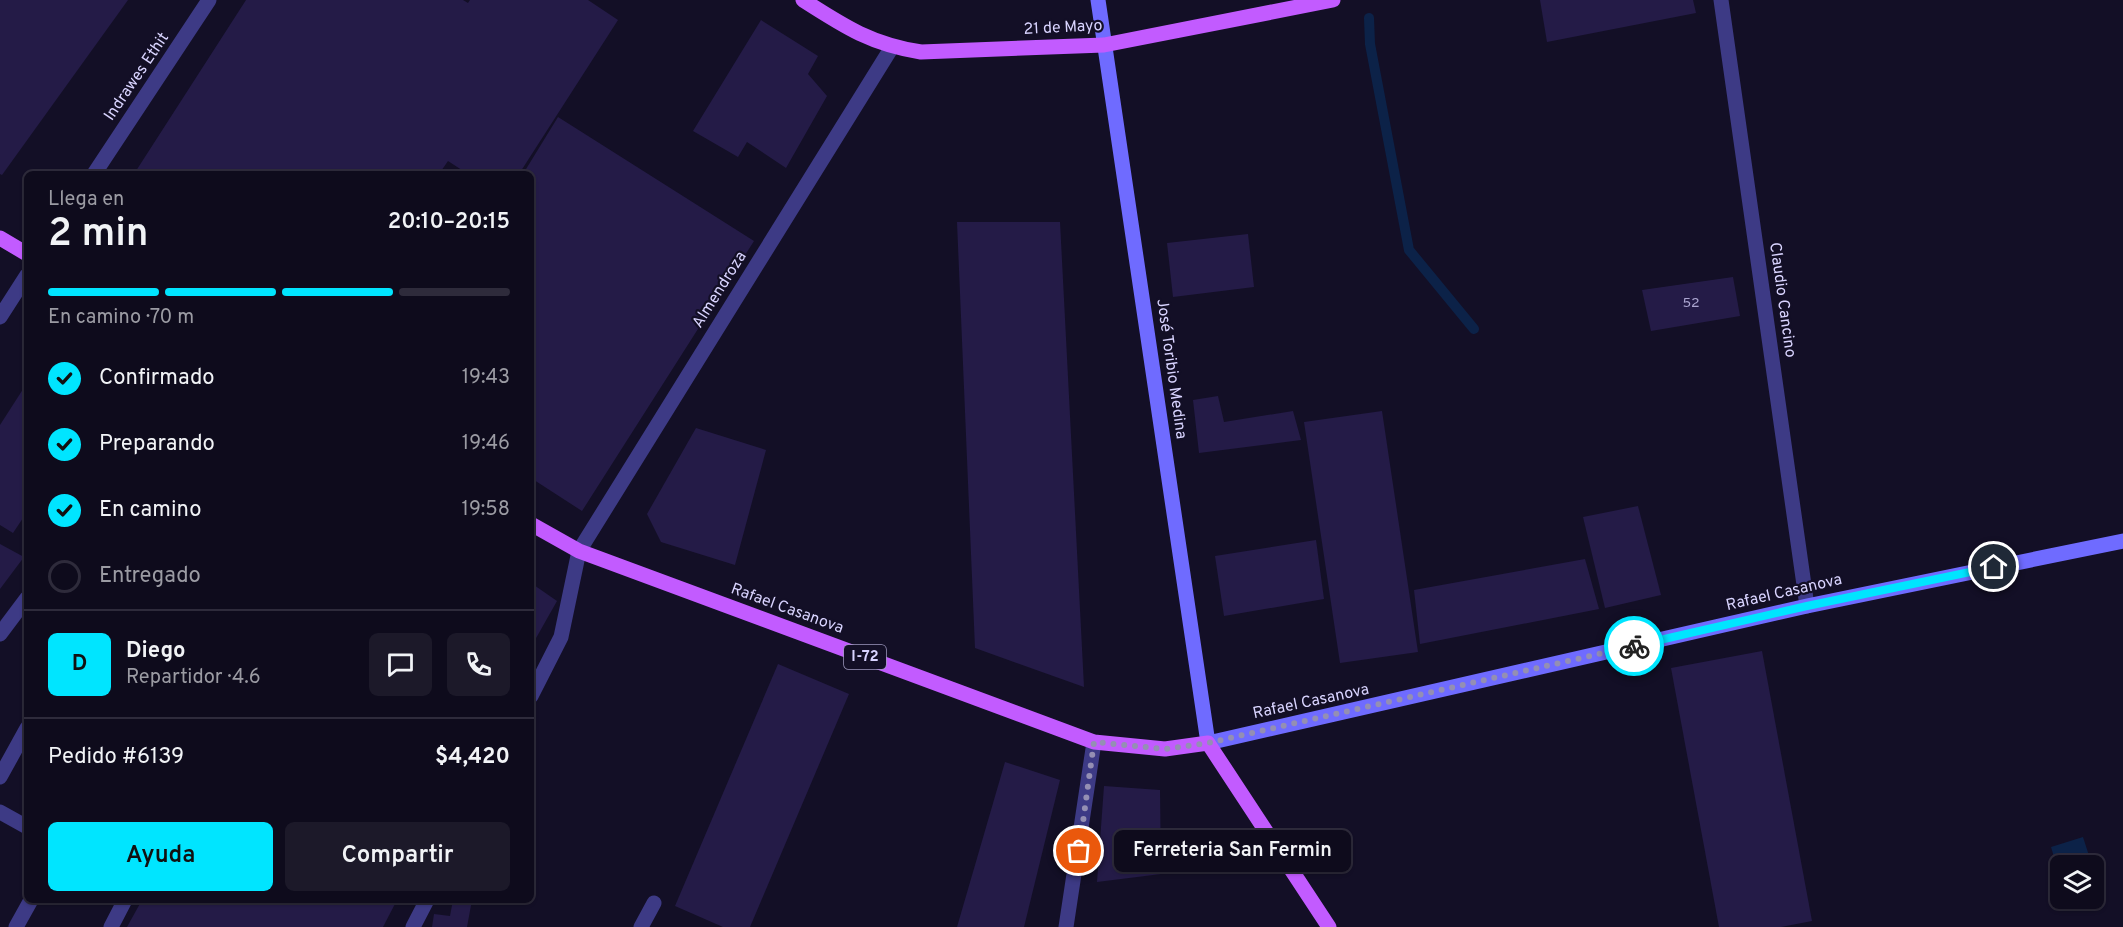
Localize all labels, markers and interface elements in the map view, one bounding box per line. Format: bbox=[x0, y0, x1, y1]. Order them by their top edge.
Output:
street label: 21 de Mayo bbox=[1023, 16, 1103, 40]
street label: Indrawes Ethit bbox=[100, 29, 174, 125]
text: Llega en bbox=[48, 187, 124, 213]
text: 20:10–20:15 bbox=[388, 209, 510, 236]
text: 2 min bbox=[48, 211, 149, 260]
street label: Claudio Cancino bbox=[1764, 241, 1800, 359]
street label: Almendroza bbox=[688, 248, 752, 332]
house number: 52 bbox=[1682, 295, 1700, 312]
street label: José Toribio Medina bbox=[1151, 297, 1191, 441]
text: En camino · 70 m bbox=[48, 305, 194, 331]
icon: check bbox=[48, 362, 81, 395]
text: Confirmado bbox=[99, 365, 215, 392]
text: 19:43 bbox=[462, 365, 510, 391]
icon: check bbox=[48, 428, 81, 461]
text: Preparando bbox=[99, 431, 215, 458]
text: 19:46 bbox=[462, 431, 510, 457]
icon: check bbox=[48, 494, 81, 527]
text: En camino bbox=[99, 497, 201, 524]
text: 19:58 bbox=[461, 497, 510, 523]
pin bbox=[1968, 541, 2019, 592]
icon: home bbox=[1977, 550, 2010, 583]
text: Entregado bbox=[99, 563, 201, 590]
street label: Rafael Casanova bbox=[1724, 570, 1844, 616]
street label: Rafael Casanova bbox=[728, 579, 846, 639]
courier bbox=[1604, 616, 1664, 676]
icon: bike bbox=[1618, 630, 1651, 663]
button: chat bbox=[369, 633, 432, 696]
button: phone bbox=[447, 633, 510, 696]
text: Diego bbox=[126, 638, 185, 665]
road number: I-72 bbox=[844, 645, 886, 669]
text: D bbox=[72, 651, 87, 678]
text: Repartidor · 4.6 bbox=[126, 665, 261, 691]
street label: Rafael Casanova bbox=[1251, 680, 1371, 724]
text: Pedido #6139 bbox=[48, 744, 184, 771]
text: $4,420 bbox=[435, 744, 510, 771]
button: Ayuda bbox=[48, 822, 273, 891]
button: Compartir bbox=[285, 822, 510, 891]
pin bbox=[1053, 825, 1104, 876]
callout: Ferreteria San Fermin bbox=[1115, 830, 1352, 872]
icon: bag bbox=[1062, 834, 1095, 867]
text: Ferreteria San Fermin bbox=[1133, 838, 1332, 864]
map controls bbox=[2050, 855, 2104, 909]
button: layers bbox=[2050, 855, 2104, 909]

